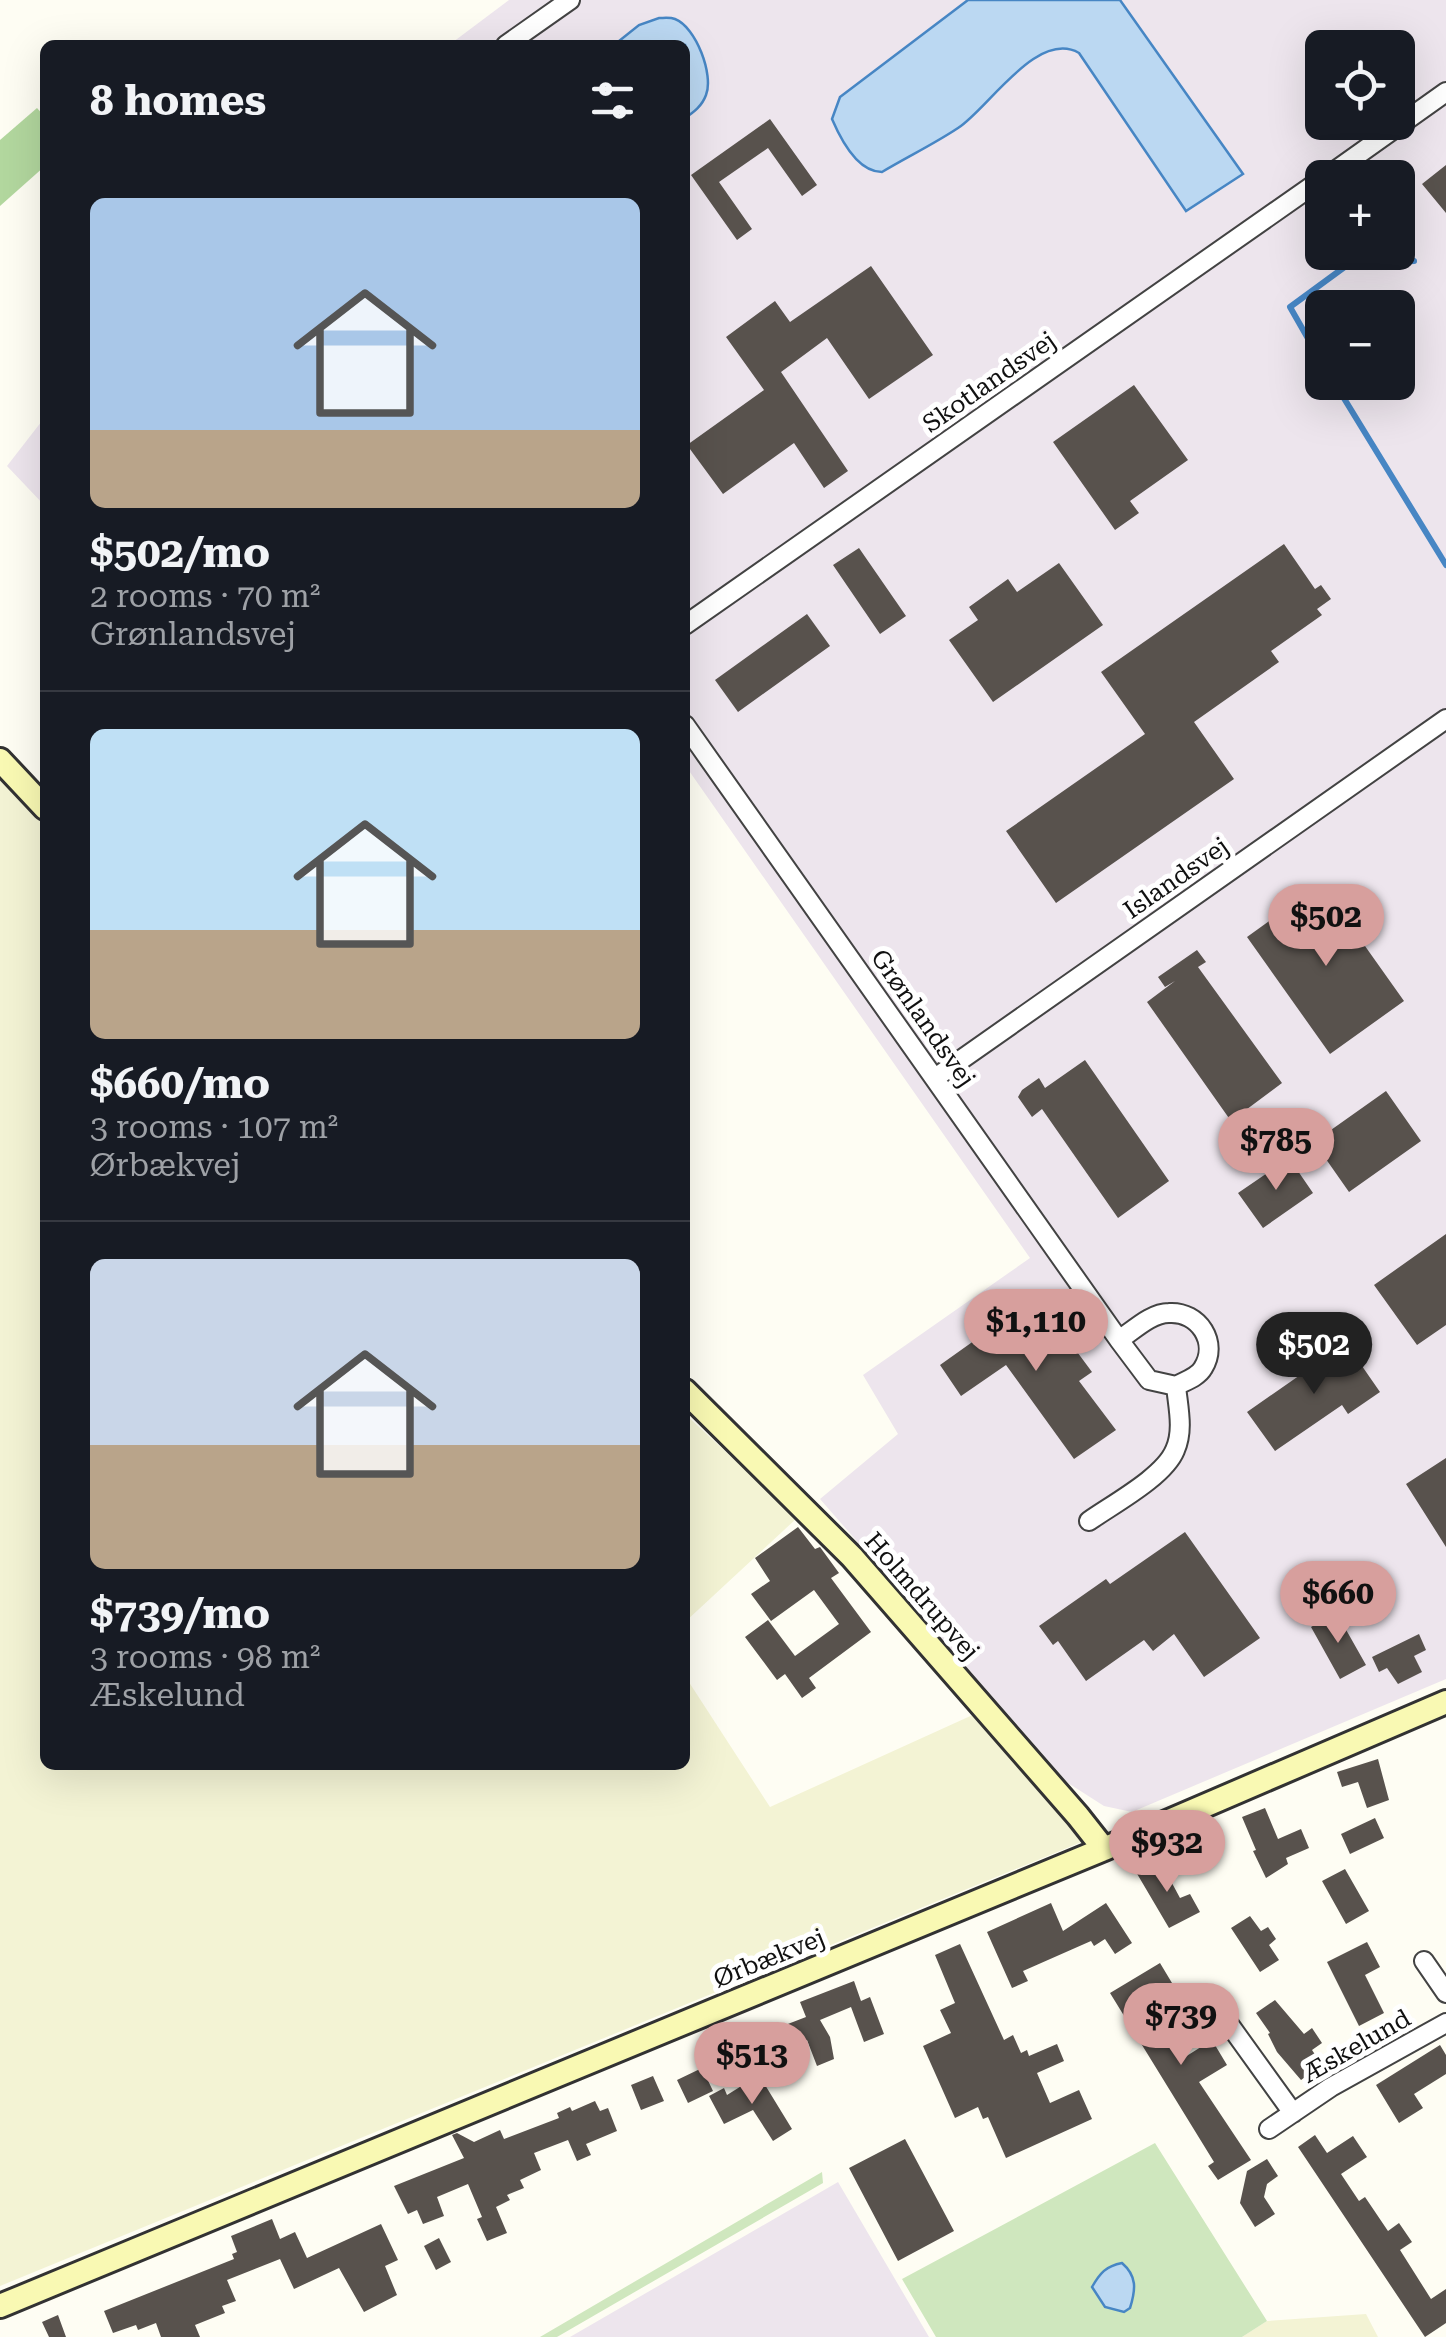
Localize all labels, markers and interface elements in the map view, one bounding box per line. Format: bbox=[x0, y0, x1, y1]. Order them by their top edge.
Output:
map controls bbox=[1305, 30, 1415, 400]
button: locate bbox=[1305, 30, 1415, 140]
icon: filters bbox=[585, 73, 640, 128]
text: 8 homes bbox=[90, 76, 266, 125]
button: + bbox=[1305, 160, 1415, 270]
icon: home bbox=[275, 263, 455, 443]
button: − bbox=[1305, 290, 1415, 400]
street label: Skotlandsvej bbox=[917, 326, 1061, 438]
text: $502/mo bbox=[90, 528, 270, 577]
text: 2 rooms · 70 m² bbox=[90, 577, 320, 615]
text: Grønlandsvej bbox=[90, 615, 296, 653]
icon: home bbox=[275, 794, 455, 974]
street label: Islandsvej bbox=[1118, 831, 1234, 925]
pin: $502 bbox=[1267, 884, 1385, 969]
text: $502 bbox=[1290, 897, 1362, 935]
street label: Grønlandsvej bbox=[865, 944, 981, 1092]
text: $660/mo bbox=[90, 1059, 270, 1108]
text: 3 rooms · 107 m² bbox=[90, 1108, 338, 1146]
pin: $785 bbox=[1217, 1108, 1335, 1193]
text: $785 bbox=[1240, 1121, 1312, 1159]
text: Ørbækvej bbox=[90, 1146, 240, 1184]
pin: $1,110 bbox=[955, 1289, 1117, 1374]
text: $1,110 bbox=[986, 1302, 1086, 1340]
pin: $502 bbox=[1255, 1312, 1373, 1397]
icon: home bbox=[275, 1324, 455, 1504]
text: $502 bbox=[1278, 1325, 1350, 1363]
street label: Holmdrupvej bbox=[859, 1526, 985, 1666]
pin: $660 bbox=[1279, 1561, 1397, 1646]
text: $660 bbox=[1302, 1574, 1374, 1612]
text: $739/mo bbox=[90, 1589, 270, 1638]
text: 3 rooms · 98 m² bbox=[90, 1638, 320, 1676]
text: Æskelund bbox=[90, 1676, 245, 1714]
pin: $932 bbox=[1108, 1810, 1226, 1895]
text: $932 bbox=[1131, 1823, 1203, 1861]
street label: Ørbækvej bbox=[709, 1923, 829, 1993]
pin: $739 bbox=[1122, 1983, 1240, 2068]
text: $739 bbox=[1145, 1996, 1217, 2034]
street label: Æskelund bbox=[1296, 2003, 1416, 2089]
pin: $513 bbox=[693, 2022, 811, 2107]
text: $513 bbox=[716, 2035, 788, 2073]

